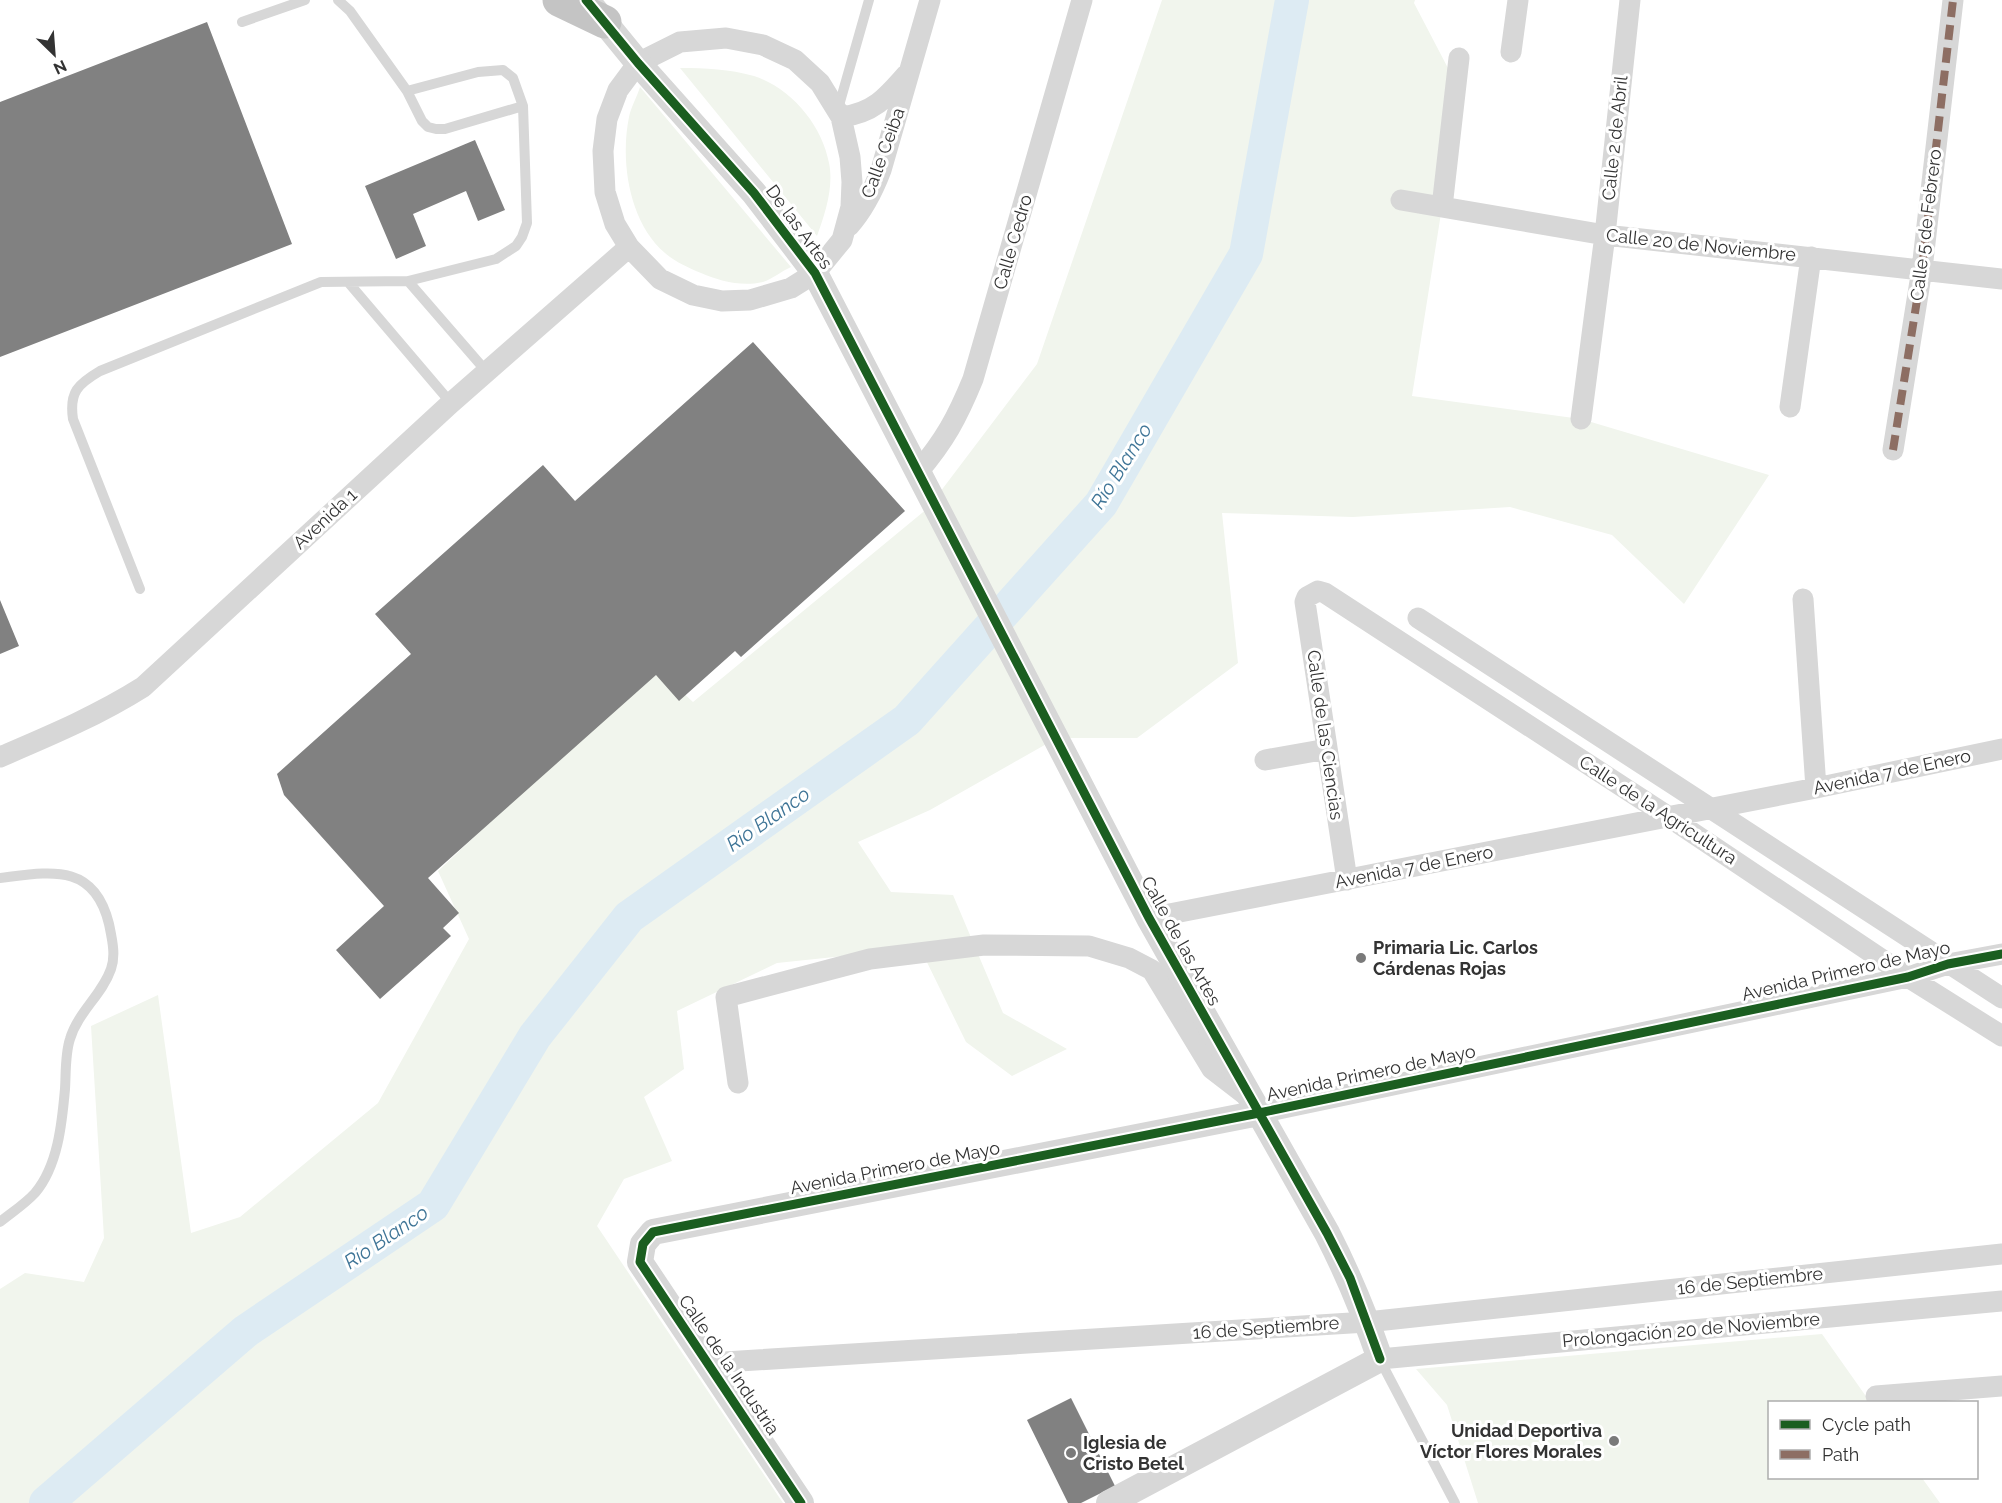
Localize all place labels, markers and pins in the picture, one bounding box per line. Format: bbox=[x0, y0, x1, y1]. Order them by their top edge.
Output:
place label: Primaria Lic. Carlos Cárdenas Rojas bbox=[1373, 937, 1538, 979]
marker: Primaria Lic. Carlos Cárdenas Rojas bbox=[1354, 951, 1368, 965]
place label: Unidad Deportiva Víctor Flores Morales bbox=[1420, 1420, 1602, 1462]
place label: Iglesia de Cristo Betel bbox=[1083, 1432, 1184, 1474]
marker: Unidad Deportiva Víctor Flores Morales bbox=[1607, 1434, 1621, 1448]
marker: Iglesia de Cristo Betel bbox=[1064, 1446, 1078, 1460]

